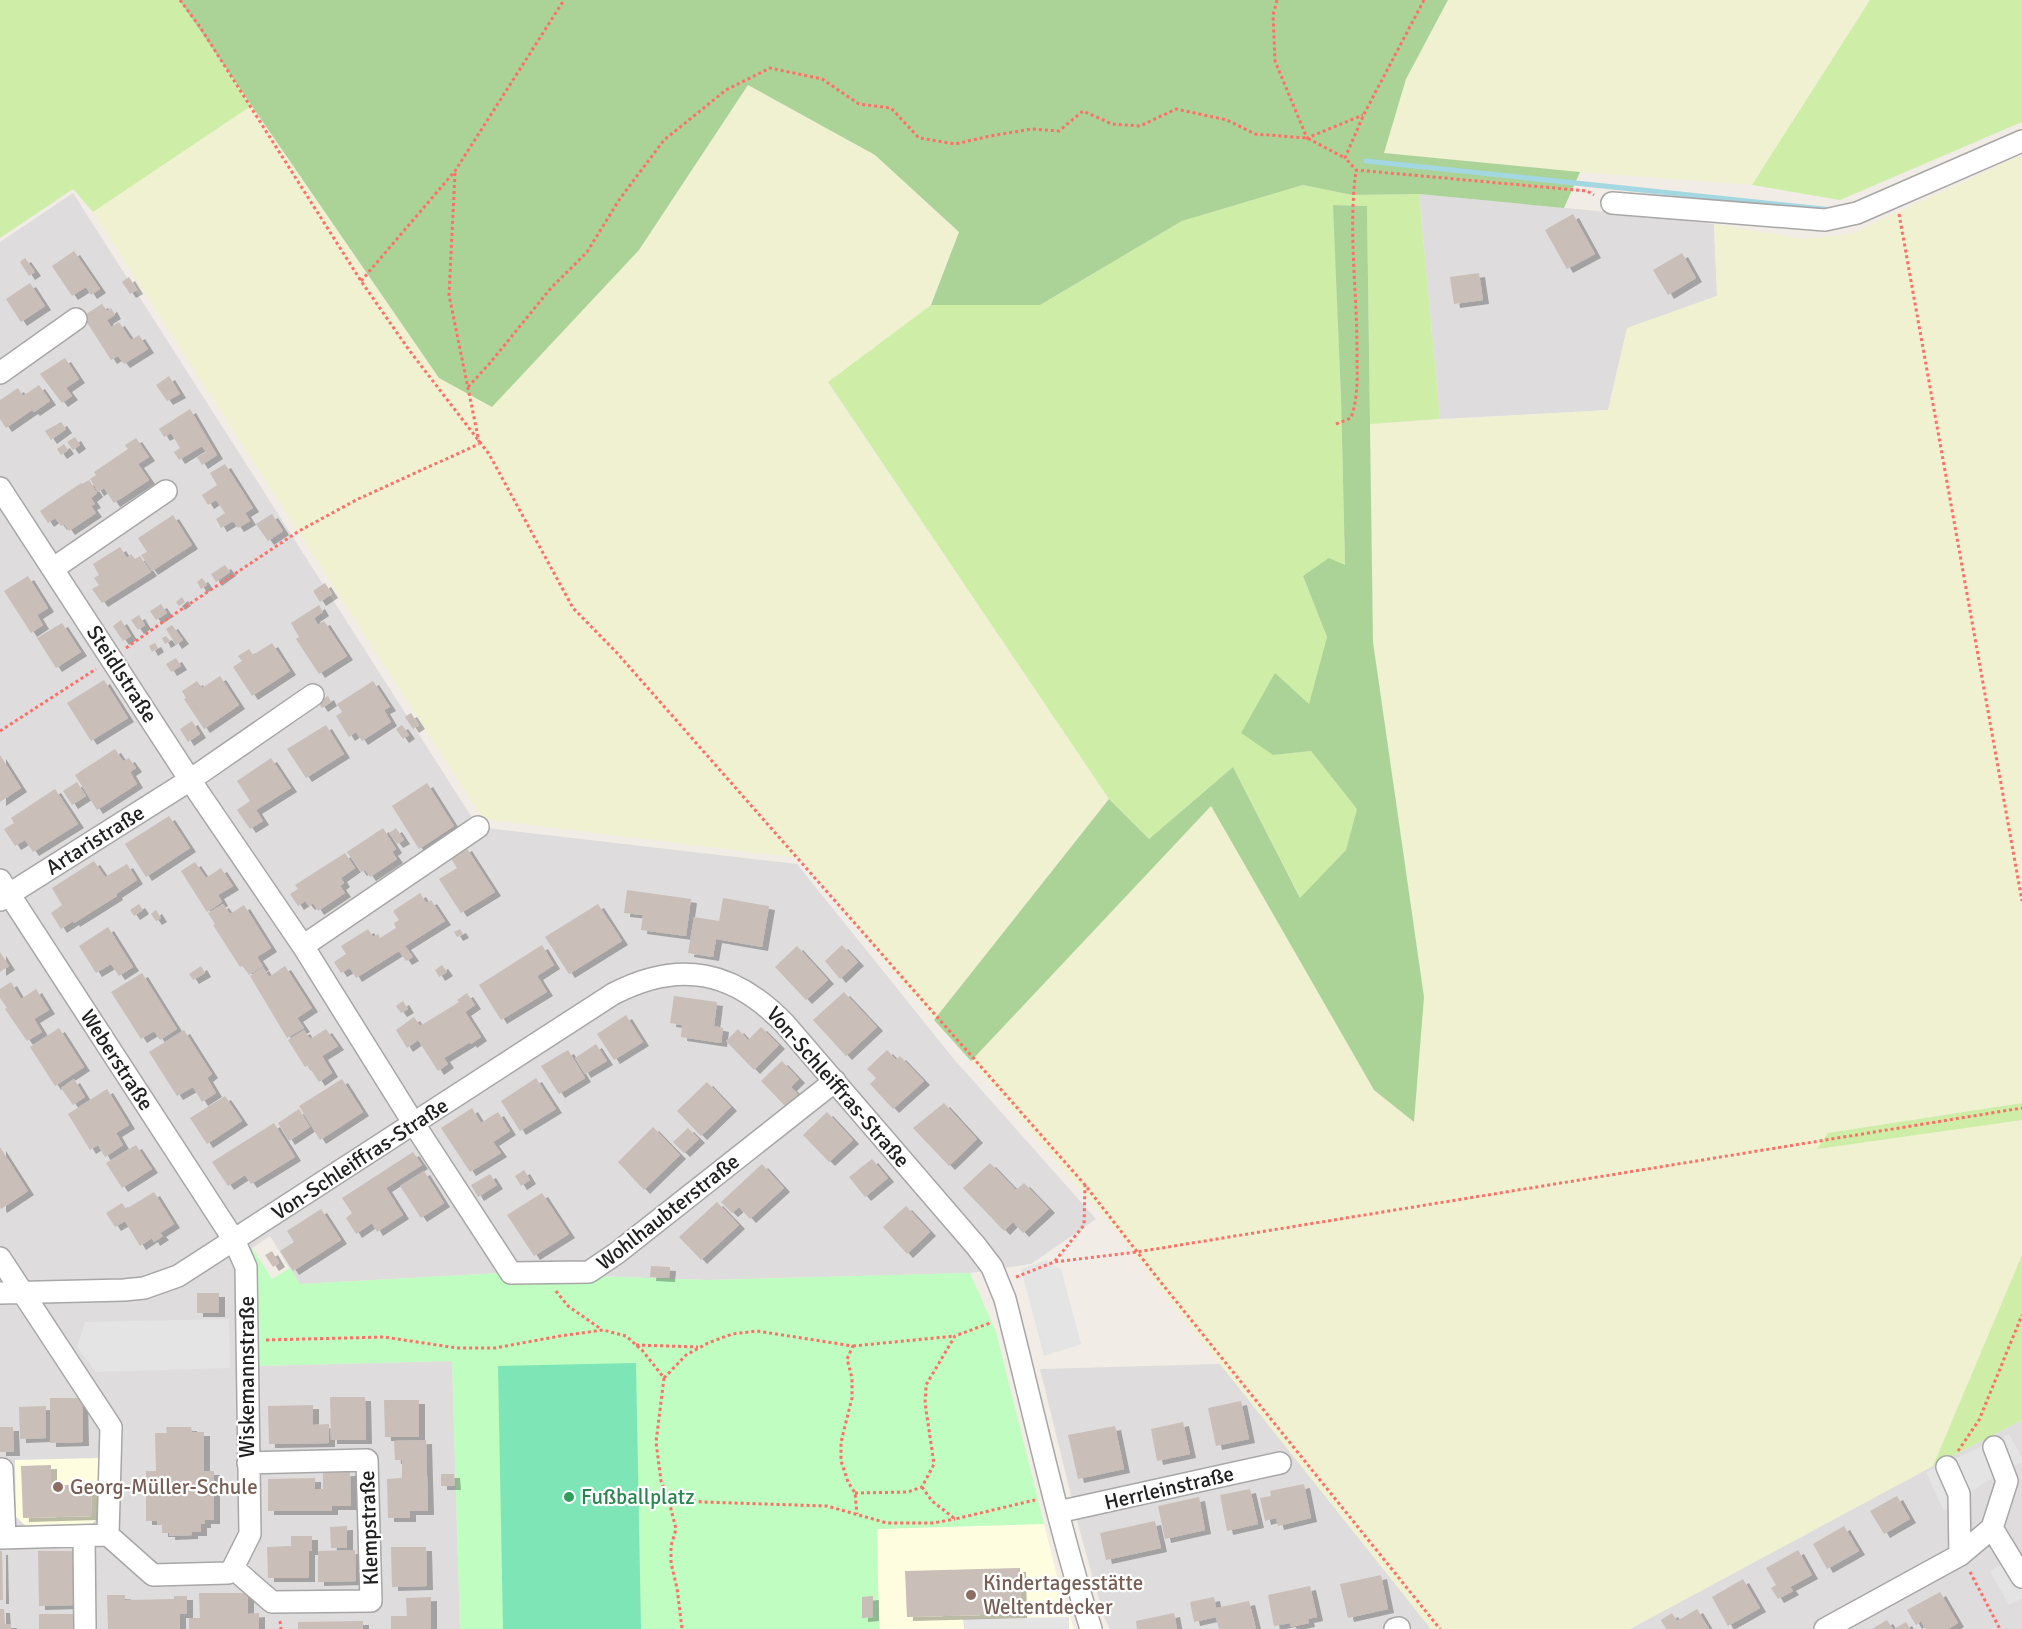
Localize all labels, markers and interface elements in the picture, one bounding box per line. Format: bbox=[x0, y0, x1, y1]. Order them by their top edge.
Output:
street label: Steidlstraße bbox=[81, 620, 163, 728]
street label: Artaristraße bbox=[41, 800, 149, 880]
street label: Von-Schleiffras-Straße bbox=[761, 1001, 915, 1173]
street label: Weberstraße bbox=[75, 1005, 159, 1115]
street label: Von-Schleiffras-Straße bbox=[267, 1092, 453, 1226]
street label: Wohlhaubterstraße bbox=[591, 1148, 745, 1276]
street label: Wiskemannstraße bbox=[234, 1296, 260, 1458]
street label: Herrleinstraße bbox=[1102, 1460, 1236, 1516]
street label: Klempstraße bbox=[354, 1470, 384, 1586]
place label: Georg-Müller-Schule bbox=[70, 1474, 258, 1500]
marker: Georg-Müller-Schule bbox=[51, 1480, 65, 1494]
place label: Fußballplatz bbox=[581, 1484, 695, 1510]
marker: Fußballplatz bbox=[562, 1490, 576, 1504]
place label: Kindertagesstätte Weltentdecker bbox=[983, 1570, 1143, 1620]
marker: Kindertagesstätte Weltentdecker bbox=[964, 1588, 978, 1602]

